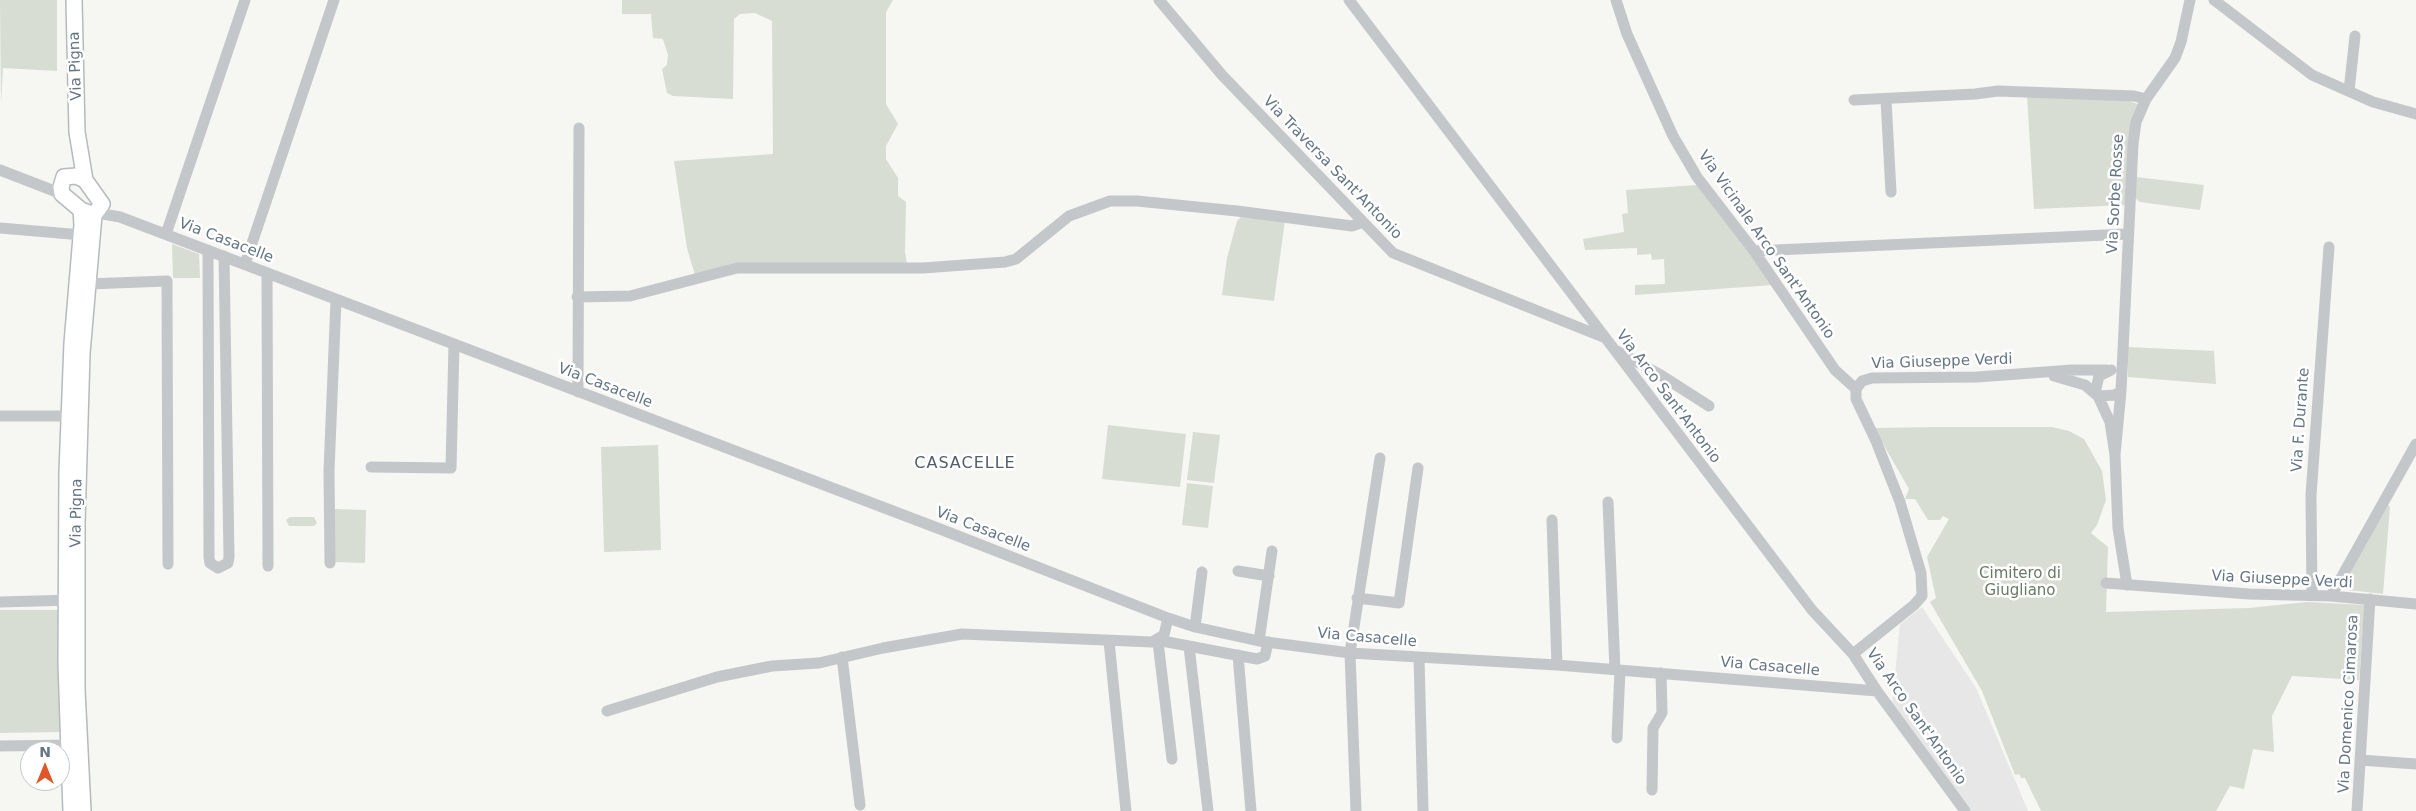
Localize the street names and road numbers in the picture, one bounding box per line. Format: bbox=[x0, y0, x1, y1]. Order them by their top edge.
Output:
street label: Via Pigna bbox=[66, 31, 86, 101]
street label: Via Traversa Sant'Antonio bbox=[1259, 93, 1405, 243]
street label: Via Sorbe Rosse bbox=[2104, 133, 2128, 255]
street label: Via Vicinale Arco Sant'Antonio bbox=[1694, 147, 1838, 343]
street label: Via Casacelle bbox=[176, 215, 276, 267]
street label: Via Arco Sant'Antonio bbox=[1612, 327, 1724, 467]
street label: Via Giuseppe Verdi bbox=[1871, 351, 2013, 373]
street label: Via Casacelle bbox=[555, 360, 655, 412]
street label: Via F. Durante bbox=[2288, 367, 2314, 473]
street label: Via Pigna bbox=[67, 478, 87, 548]
street label: Via Casacelle bbox=[933, 504, 1033, 556]
street label: Via Giuseppe Verdi bbox=[2211, 567, 2353, 593]
street label: Via Domenico Cimarosa bbox=[2335, 614, 2363, 794]
street label: Via Casacelle bbox=[1317, 625, 1417, 651]
street label: Via Arco Sant'Antonio bbox=[1862, 645, 1970, 789]
street label: Via Casacelle bbox=[1720, 654, 1820, 680]

